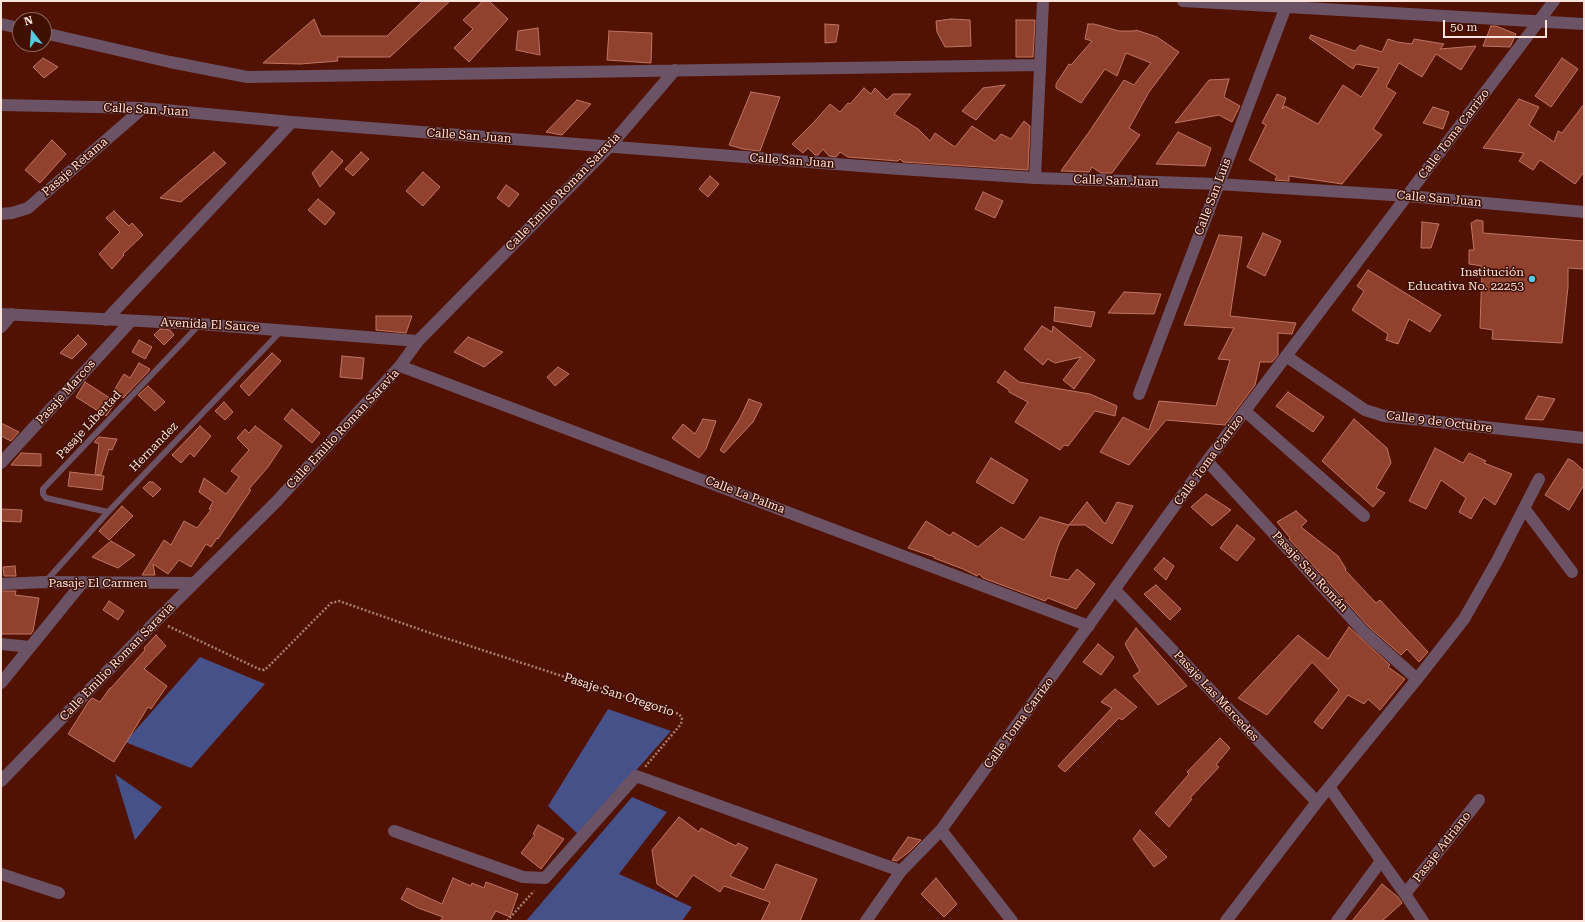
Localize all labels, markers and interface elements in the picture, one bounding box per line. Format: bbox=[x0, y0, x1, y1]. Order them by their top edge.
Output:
north arrow bbox=[12, 12, 52, 52]
scale bar bbox=[1445, 12, 1549, 38]
text: N bbox=[23, 14, 35, 28]
text: 50 m bbox=[1450, 20, 1477, 34]
street label: Calle Toma Carrizo bbox=[1415, 86, 1493, 182]
street label: Calle San Juan bbox=[103, 101, 189, 119]
street label: Calle San Juan bbox=[426, 126, 512, 146]
street label: Calle Emilio Roman Saravia bbox=[503, 130, 623, 254]
street label: Pasaje Retama bbox=[39, 135, 111, 199]
street label: Calle San Juan bbox=[749, 151, 835, 171]
street label: Calle San Luis bbox=[1192, 156, 1234, 238]
street label: Calle San Juan bbox=[1073, 172, 1159, 190]
street label: Calle San Juan bbox=[1396, 188, 1482, 210]
place label: Institución Educativa No. 22253 bbox=[1407, 265, 1524, 293]
marker: Institución Educativa No. 22253 bbox=[1527, 274, 1537, 284]
street label: Avenida El Sauce bbox=[160, 315, 260, 335]
street label: Pasaje Marcos bbox=[33, 357, 99, 427]
street label: Calle Emilio Roman Saravia bbox=[284, 366, 402, 492]
street label: Pasaje Libertad bbox=[54, 388, 124, 462]
street label: Calle 9 de Octubre bbox=[1385, 408, 1493, 436]
street label: Calle Toma Carrizo bbox=[1171, 412, 1247, 508]
street label: Hernandez bbox=[127, 419, 181, 475]
street label: Calle La Palma bbox=[703, 473, 787, 517]
street label: Pasaje San Román bbox=[1269, 529, 1351, 615]
street label: Pasaje El Carmen bbox=[49, 576, 147, 590]
street label: Calle Emilio Roman Saravia bbox=[57, 600, 177, 724]
street label: Pasaje Las Mercedes bbox=[1170, 648, 1262, 744]
street label: Pasaje San Oregorio bbox=[562, 670, 676, 720]
street label: Calle Toma Carrizo bbox=[981, 675, 1057, 771]
street label: Pasaje Adriano bbox=[1410, 809, 1474, 885]

